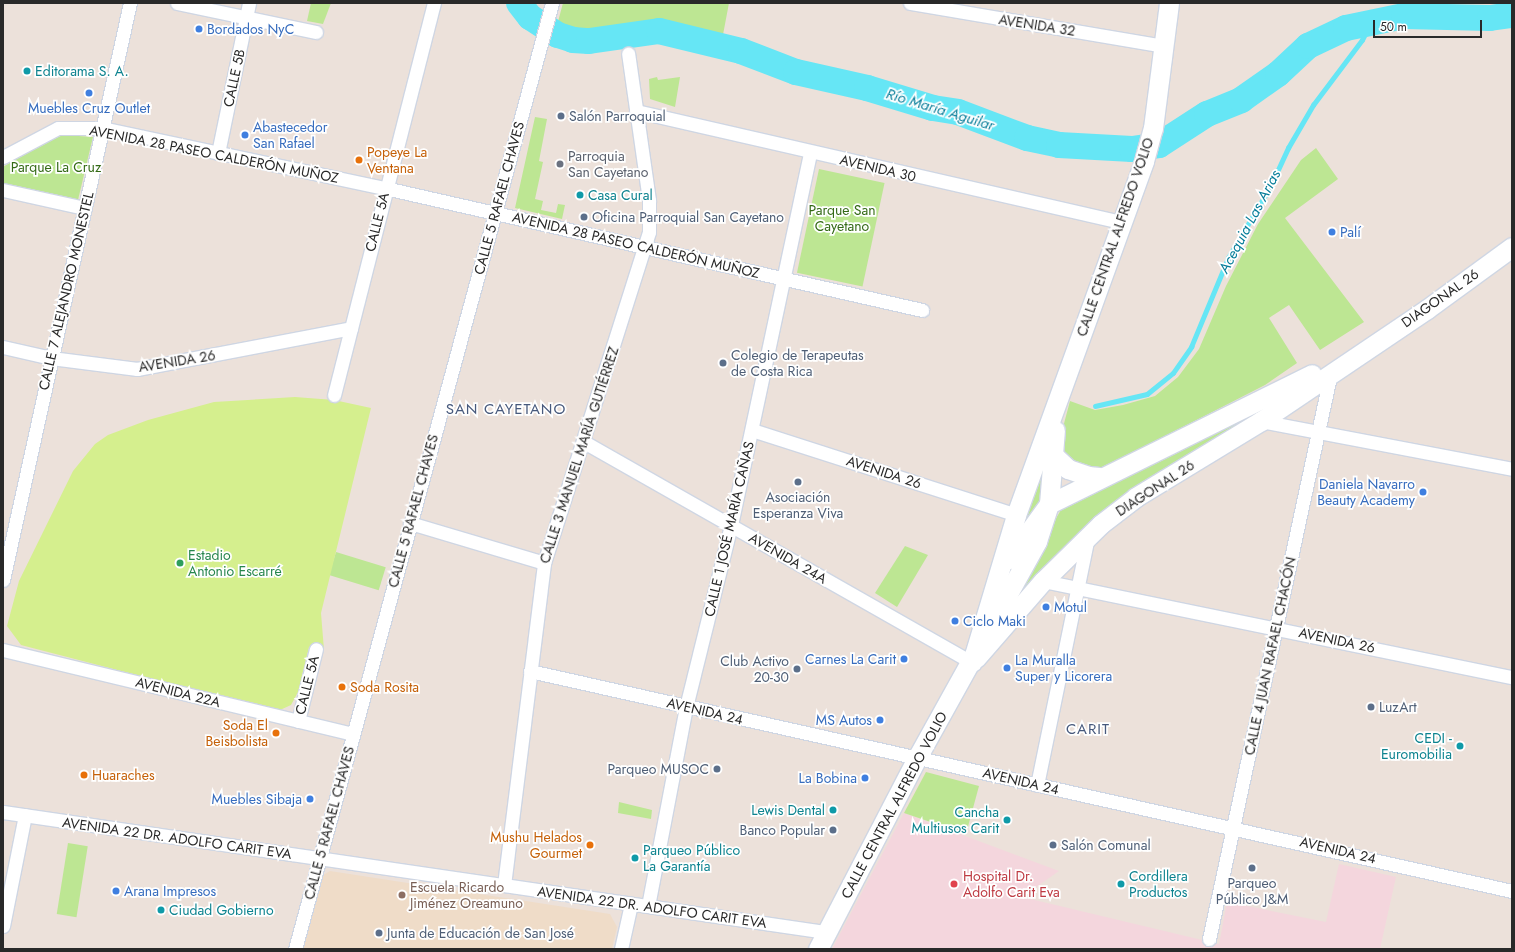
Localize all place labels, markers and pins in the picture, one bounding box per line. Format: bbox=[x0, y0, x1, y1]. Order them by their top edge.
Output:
place label: Bordados NyC bbox=[207, 21, 294, 37]
marker: Bordados NyC bbox=[194, 24, 204, 34]
place label: Editorama S. A. bbox=[35, 63, 129, 79]
marker: Editorama S. A. bbox=[22, 66, 32, 76]
marker: Muebles Cruz Outlet bbox=[84, 88, 94, 98]
place label: Muebles Cruz Outlet bbox=[28, 100, 150, 116]
place label: Salón Parroquial bbox=[569, 108, 666, 124]
marker: Salón Parroquial bbox=[556, 111, 566, 121]
place label: Abastecedor San Rafael bbox=[253, 119, 327, 152]
marker: Abastecedor San Rafael bbox=[240, 130, 250, 140]
place label: Popeye La Ventana bbox=[367, 144, 427, 176]
place label: Parroquia San Cayetano bbox=[568, 148, 648, 180]
marker: Popeye La Ventana bbox=[354, 155, 364, 165]
marker: Parroquia San Cayetano bbox=[555, 159, 565, 169]
place label: Casa Cural bbox=[588, 187, 653, 203]
marker: Casa Cural bbox=[575, 190, 585, 200]
place label: Oficina Parroquial San Cayetano bbox=[592, 209, 784, 225]
marker: Oficina Parroquial San Cayetano bbox=[579, 212, 589, 222]
place label: Palí bbox=[1340, 224, 1361, 240]
marker: Palí bbox=[1327, 227, 1337, 237]
place label: Colegio de Terapeutas de Costa Rica bbox=[731, 347, 864, 380]
marker: Colegio de Terapeutas de Costa Rica bbox=[718, 358, 728, 368]
place label: Daniela Navarro Beauty Academy bbox=[1317, 476, 1415, 508]
marker: Asociación Esperanza Viva bbox=[793, 477, 803, 487]
marker: Daniela Navarro Beauty Academy bbox=[1418, 487, 1428, 497]
place label: Asociación Esperanza Viva bbox=[753, 489, 843, 522]
place label: Estadio Antonio Escarré bbox=[188, 547, 282, 580]
marker: Estadio Antonio Escarré bbox=[175, 558, 185, 568]
place label: Motul bbox=[1054, 599, 1087, 615]
marker: Motul bbox=[1041, 602, 1051, 612]
place label: Ciclo Maki bbox=[963, 613, 1026, 629]
marker: Ciclo Maki bbox=[950, 616, 960, 626]
place label: Carnes La Carit bbox=[805, 651, 896, 667]
place label: La Muralla Super y Licorera bbox=[1015, 652, 1112, 684]
place label: Club Activo 20-30 bbox=[720, 653, 789, 686]
marker: Carnes La Carit bbox=[899, 654, 909, 664]
marker: La Muralla Super y Licorera bbox=[1002, 663, 1012, 673]
marker: Club Activo 20-30 bbox=[792, 664, 802, 674]
place label: Soda Rosita bbox=[350, 679, 419, 695]
marker: Soda Rosita bbox=[337, 682, 347, 692]
place label: LuzArt bbox=[1379, 699, 1417, 715]
marker: LuzArt bbox=[1366, 702, 1376, 712]
place label: MS Autos bbox=[816, 712, 872, 728]
marker: MS Autos bbox=[875, 715, 885, 725]
place label: Soda El Beisbolista bbox=[205, 717, 268, 750]
marker: Soda El Beisbolista bbox=[271, 728, 281, 738]
place label: CEDI - Euromobilia bbox=[1381, 730, 1452, 762]
marker: CEDI - Euromobilia bbox=[1455, 741, 1465, 751]
place label: Parqueo MUSOC bbox=[608, 761, 709, 777]
marker: Parqueo MUSOC bbox=[712, 764, 722, 774]
place label: Huaraches bbox=[92, 767, 155, 783]
marker: Huaraches bbox=[79, 770, 89, 780]
place label: La Bobina bbox=[799, 770, 857, 786]
marker: La Bobina bbox=[860, 773, 870, 783]
place label: Muebles Sibaja bbox=[212, 791, 302, 807]
marker: Muebles Sibaja bbox=[305, 794, 315, 804]
place label: Lewis Dental bbox=[751, 802, 825, 818]
place label: Cancha Multiusos Carit bbox=[911, 804, 999, 836]
marker: Lewis Dental bbox=[828, 805, 838, 815]
marker: Cancha Multiusos Carit bbox=[1002, 815, 1012, 825]
place label: Banco Popular bbox=[740, 822, 825, 838]
marker: Banco Popular bbox=[828, 825, 838, 835]
place label: Mushu Helados Gourmet bbox=[490, 829, 582, 862]
place label: Salón Comunal bbox=[1061, 837, 1151, 853]
marker: Mushu Helados Gourmet bbox=[585, 840, 595, 850]
marker: Salón Comunal bbox=[1048, 840, 1058, 850]
place label: Parqueo Público La Garantía bbox=[643, 842, 740, 874]
marker: Parqueo Público La Garantía bbox=[630, 853, 640, 863]
marker: Parqueo Público J&M bbox=[1247, 863, 1257, 873]
place label: Hospital Dr. Adolfo Carit Eva bbox=[963, 868, 1060, 900]
place label: Cordillera Productos bbox=[1129, 868, 1188, 900]
place label: Parqueo Público J&M bbox=[1216, 875, 1288, 908]
marker: Hospital Dr. Adolfo Carit Eva bbox=[948, 878, 960, 890]
place label: Escuela Ricardo Jiménez Oreamuno bbox=[410, 879, 523, 912]
marker: Cordillera Productos bbox=[1116, 879, 1126, 889]
place label: Arana Impresos bbox=[124, 883, 216, 899]
marker: Arana Impresos bbox=[111, 886, 121, 896]
marker: Escuela Ricardo Jiménez Oreamuno bbox=[397, 890, 407, 900]
place label: Ciudad Gobierno bbox=[169, 902, 274, 918]
marker: Ciudad Gobierno bbox=[156, 905, 166, 915]
place label: Junta de Educación de San José bbox=[387, 925, 574, 941]
marker: Junta de Educación de San José bbox=[374, 928, 384, 938]

